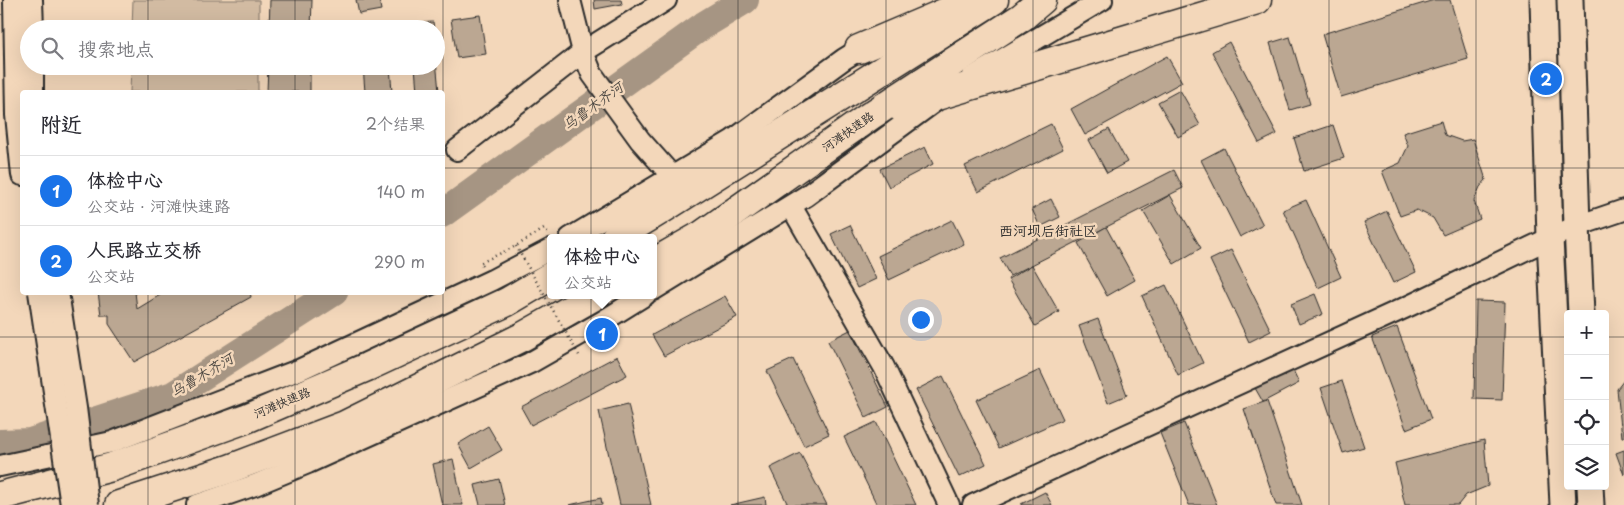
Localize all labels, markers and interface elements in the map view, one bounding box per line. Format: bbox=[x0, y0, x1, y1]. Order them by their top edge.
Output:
search box bbox=[20, 20, 445, 75]
icon: search bbox=[38, 34, 66, 62]
text: 搜索地点 bbox=[78, 34, 154, 62]
pin: 2 bbox=[1530, 60, 1562, 98]
water label: 乌鲁木齐河 bbox=[558, 75, 629, 135]
text: 附近 bbox=[40, 107, 82, 139]
street label: 河滩快速路 bbox=[818, 107, 877, 156]
text: 2个结果 bbox=[366, 111, 425, 135]
text: 体检中心 bbox=[87, 165, 163, 193]
text: 1 bbox=[52, 179, 60, 203]
text: 140 m bbox=[377, 179, 425, 203]
text: 公交站 · 河滩快速路 bbox=[87, 193, 230, 217]
district label: 西河坝后街社区 bbox=[999, 220, 1097, 241]
popup bbox=[547, 234, 657, 299]
text: 人民路立交桥 bbox=[87, 235, 201, 263]
text: 体检中心 bbox=[564, 241, 640, 269]
text: 2 bbox=[50, 249, 62, 273]
text: 290 m bbox=[374, 249, 425, 273]
text: 公交站 bbox=[87, 263, 135, 287]
text: 公交站 bbox=[564, 269, 612, 293]
your location bbox=[908, 307, 934, 333]
map controls bbox=[1564, 310, 1609, 490]
button: + bbox=[1564, 310, 1609, 355]
pin: 1 bbox=[586, 315, 618, 353]
water label: 乌鲁木齐河 bbox=[166, 347, 239, 402]
button: − bbox=[1564, 355, 1609, 400]
street label: 河滩快速路 bbox=[250, 382, 313, 422]
button: locate bbox=[1564, 400, 1609, 445]
button: layers bbox=[1564, 445, 1609, 490]

